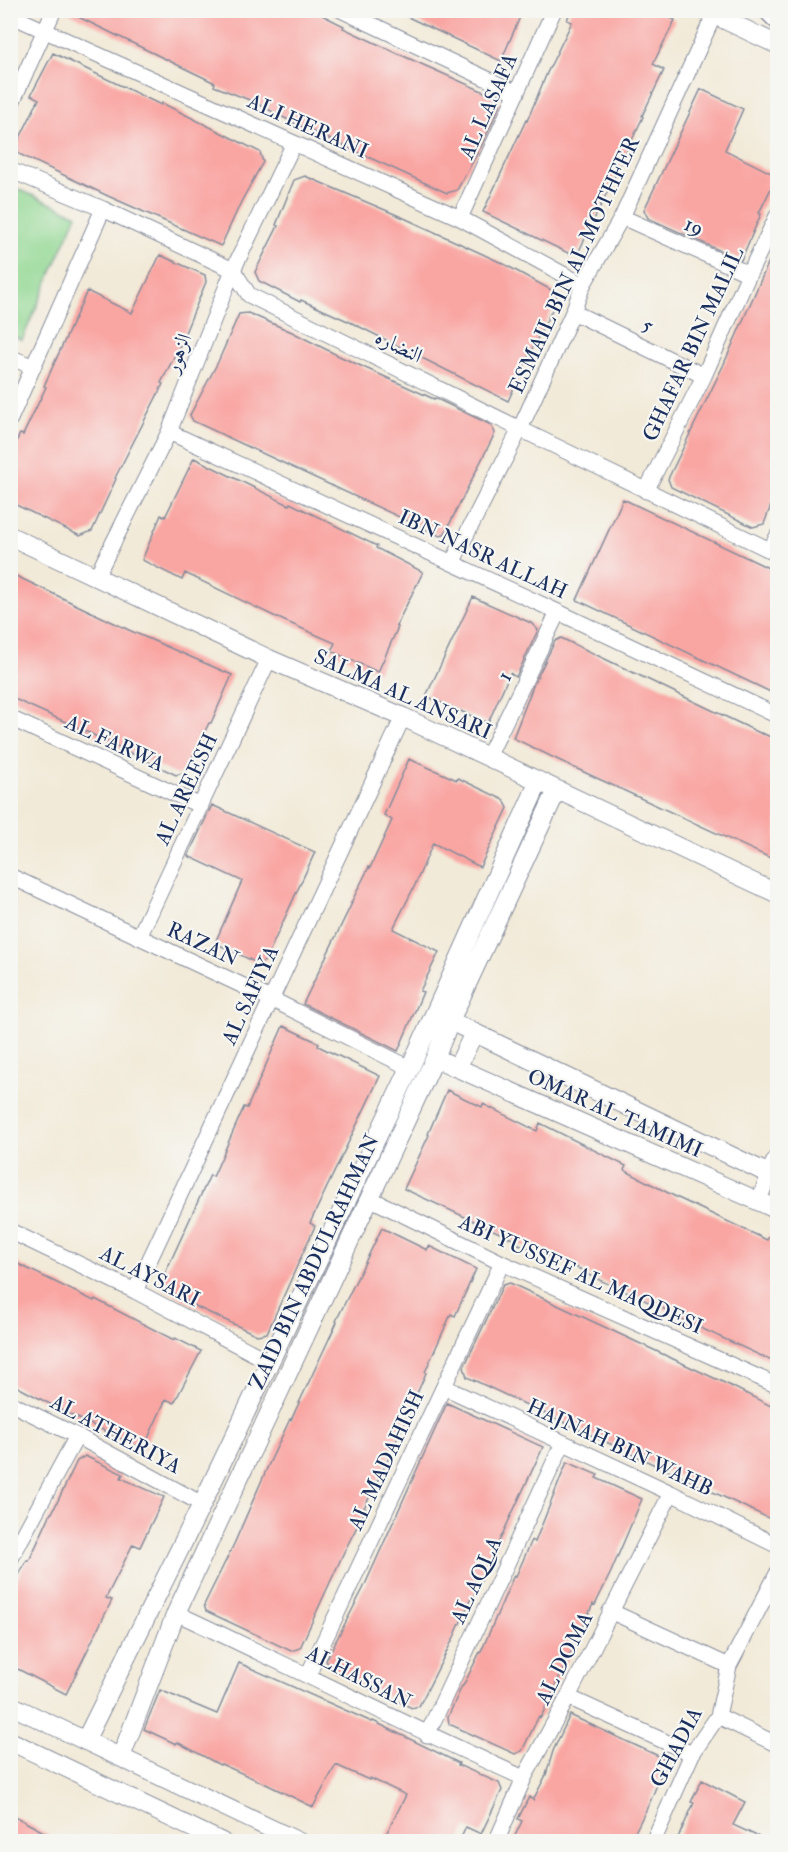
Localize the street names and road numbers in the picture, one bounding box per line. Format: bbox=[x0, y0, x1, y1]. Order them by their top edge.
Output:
street label: AL LASAFA bbox=[453, 49, 524, 164]
street label: ALI HERANI bbox=[242, 87, 372, 165]
street label: ESMAIL BIN AL MOTHFER bbox=[503, 132, 646, 398]
street label: 19 bbox=[680, 210, 708, 242]
street label: GHAFAR BIN MALIL bbox=[637, 243, 750, 446]
street label: 5 bbox=[638, 311, 659, 340]
street label: النضاره bbox=[371, 323, 427, 369]
street label: الزهور bbox=[158, 329, 199, 379]
street label: IBN NASR ALLAH bbox=[394, 504, 571, 605]
street label: SALMA AL ANSARI bbox=[310, 643, 496, 746]
street label: 1 bbox=[491, 667, 518, 686]
street label: AL FARWA bbox=[60, 708, 169, 778]
street label: AL AREESH bbox=[148, 729, 224, 850]
street label: RAZAN bbox=[163, 916, 243, 973]
street label: AL SAFIYA bbox=[215, 941, 285, 1050]
street label: OMAR AL TAMIMI bbox=[523, 1063, 707, 1164]
street label: ZAID BIN ABDULRAHMAN bbox=[243, 1130, 386, 1395]
street label: ABI YUSSEF AL MAQDESI bbox=[454, 1208, 707, 1341]
street label: AL AYSARI bbox=[94, 1239, 204, 1313]
street label: AL MADAHISH bbox=[342, 1386, 431, 1535]
street label: AL ATHERIYA bbox=[45, 1388, 186, 1480]
street label: HAJNAH BIN WAHB bbox=[523, 1393, 717, 1502]
street label: AL AQLA bbox=[444, 1533, 508, 1629]
street label: AL DOMA bbox=[529, 1607, 599, 1710]
street label: ALHASSAN bbox=[301, 1639, 416, 1716]
street label: GHADIA bbox=[644, 1703, 709, 1792]

